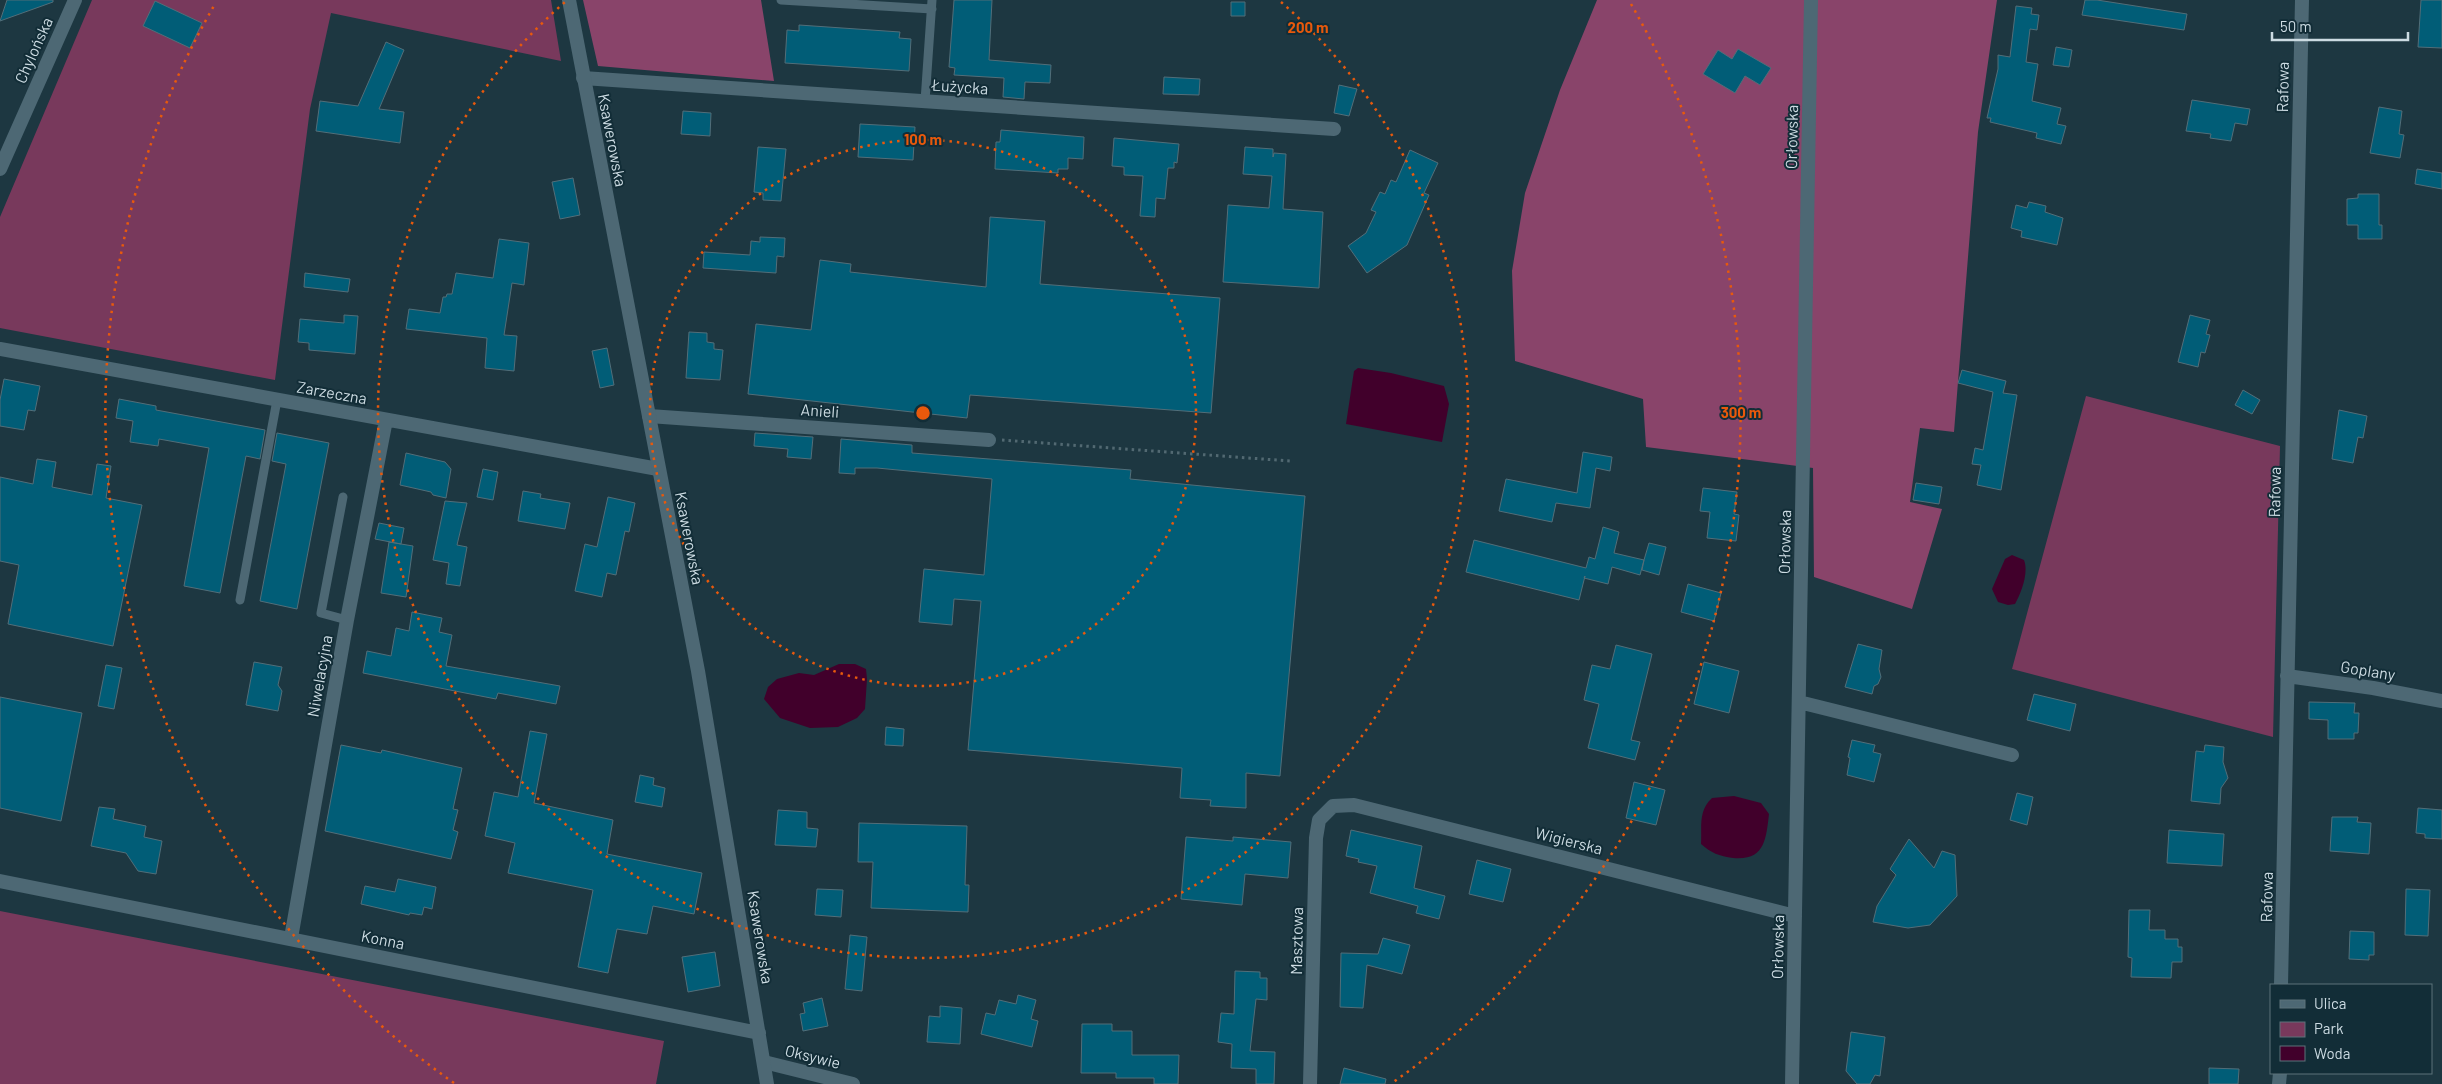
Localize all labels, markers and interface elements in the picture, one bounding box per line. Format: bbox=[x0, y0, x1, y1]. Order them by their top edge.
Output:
scale bar bbox=[2272, 10, 2408, 42]
street label: Chylońska bbox=[10, 14, 56, 86]
text: 50 m bbox=[2280, 17, 2312, 35]
text: 200 m bbox=[1287, 18, 1329, 36]
street label: Rafowa bbox=[2272, 61, 2292, 113]
street label: Łużycka bbox=[930, 74, 989, 97]
street label: Ksawerowska bbox=[595, 92, 631, 188]
street label: Orłowska bbox=[1781, 105, 1801, 169]
text: 100 m bbox=[904, 130, 942, 148]
street label: Zarzeczna bbox=[295, 376, 369, 408]
street label: Anieli bbox=[800, 399, 840, 421]
text: 300 m bbox=[1721, 403, 1761, 421]
centre of rings bbox=[914, 404, 932, 422]
street label: Rafowa bbox=[2264, 466, 2284, 518]
street label: Ksawerowska bbox=[672, 490, 708, 586]
street label: Orłowska bbox=[1774, 510, 1794, 574]
street label: Niwelacyjna bbox=[302, 634, 336, 718]
street label: Goplany bbox=[2339, 656, 2397, 684]
street label: Wigierska bbox=[1533, 822, 1605, 858]
street label: Rafowa bbox=[2256, 871, 2276, 923]
street label: Ksawerowska bbox=[744, 889, 778, 985]
street label: Masztowa bbox=[1286, 907, 1306, 975]
street label: Orłowska bbox=[1767, 915, 1787, 979]
street label: Konna bbox=[360, 926, 406, 952]
legend bbox=[2270, 984, 2432, 1074]
text: Ulica bbox=[2314, 994, 2346, 1012]
text: Park bbox=[2314, 1019, 2344, 1037]
street label: Oksywie bbox=[783, 1040, 843, 1072]
text: Woda bbox=[2314, 1044, 2350, 1062]

